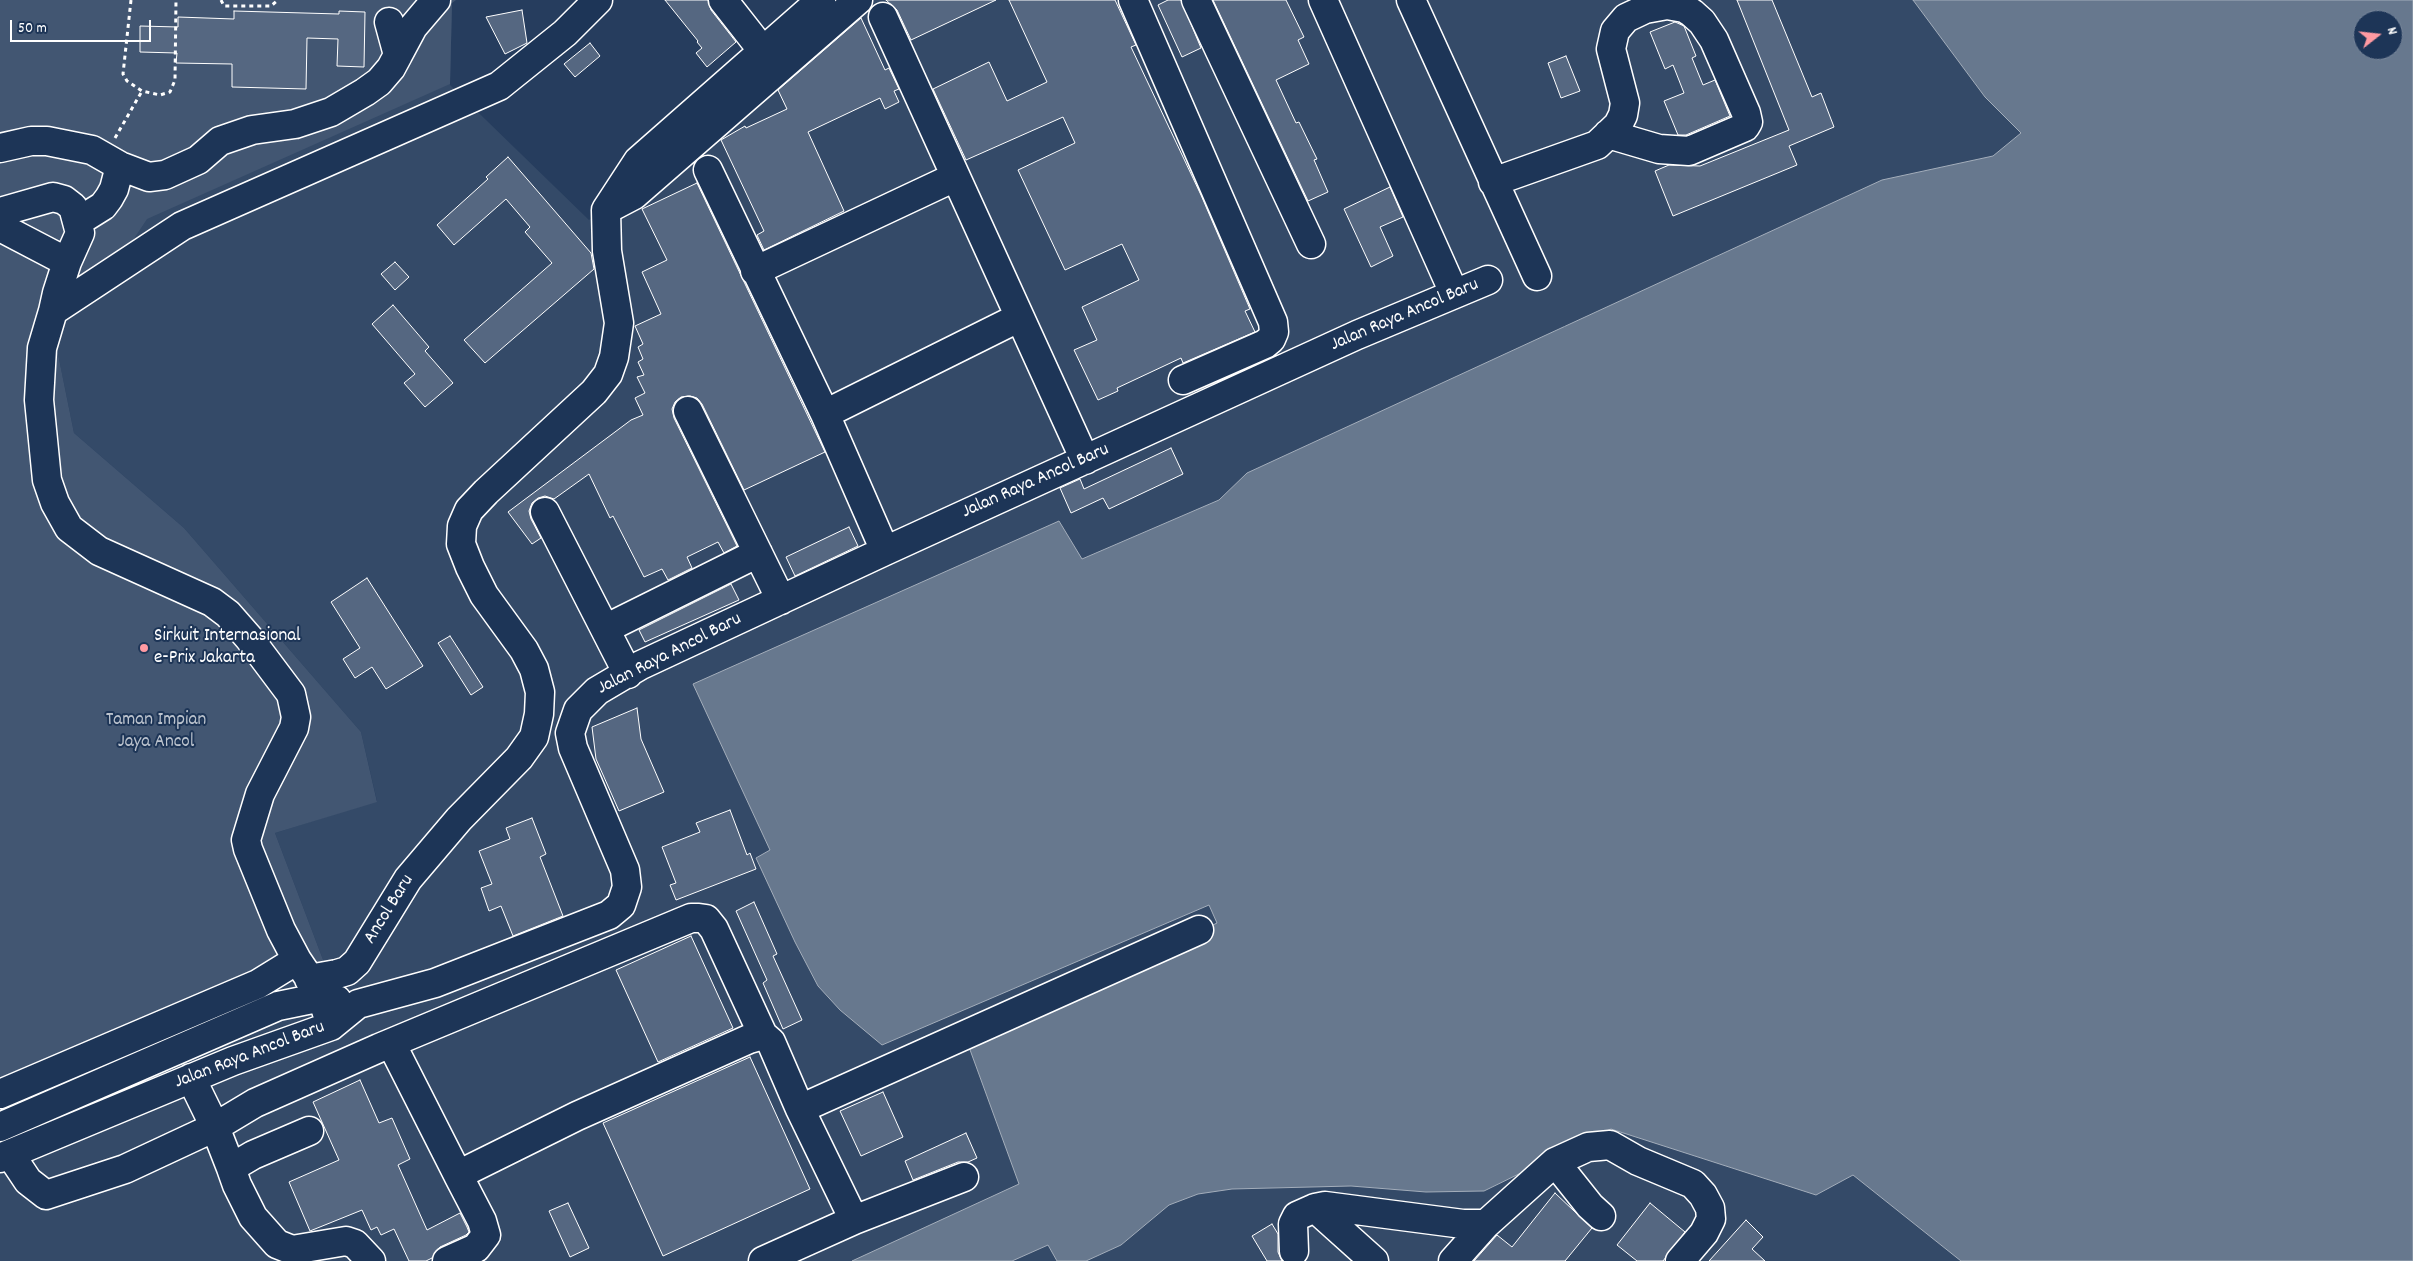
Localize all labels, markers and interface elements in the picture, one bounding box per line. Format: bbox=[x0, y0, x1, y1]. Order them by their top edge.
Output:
scale bar bbox=[12, 10, 154, 42]
north arrow bbox=[2353, 10, 2403, 60]
text: 50 m bbox=[18, 18, 47, 40]
text: N bbox=[2381, 25, 2402, 37]
street label: Jalan Raya Ancol Baru bbox=[1327, 274, 1483, 358]
street label: Jalan Raya Ancol Baru bbox=[959, 439, 1113, 525]
street label: Jalan Raya Ancol Baru bbox=[594, 609, 746, 701]
place label: Sirkuit Internasional e-Prix Jakarta bbox=[154, 626, 301, 670]
marker: Sirkuit Internasional e-Prix Jakarta bbox=[138, 642, 150, 654]
park label: Taman Impian Jaya Ancol bbox=[106, 710, 206, 754]
street label: Ancol Baru bbox=[360, 871, 420, 949]
street label: Jalan Raya Ancol Baru bbox=[172, 1017, 328, 1095]

